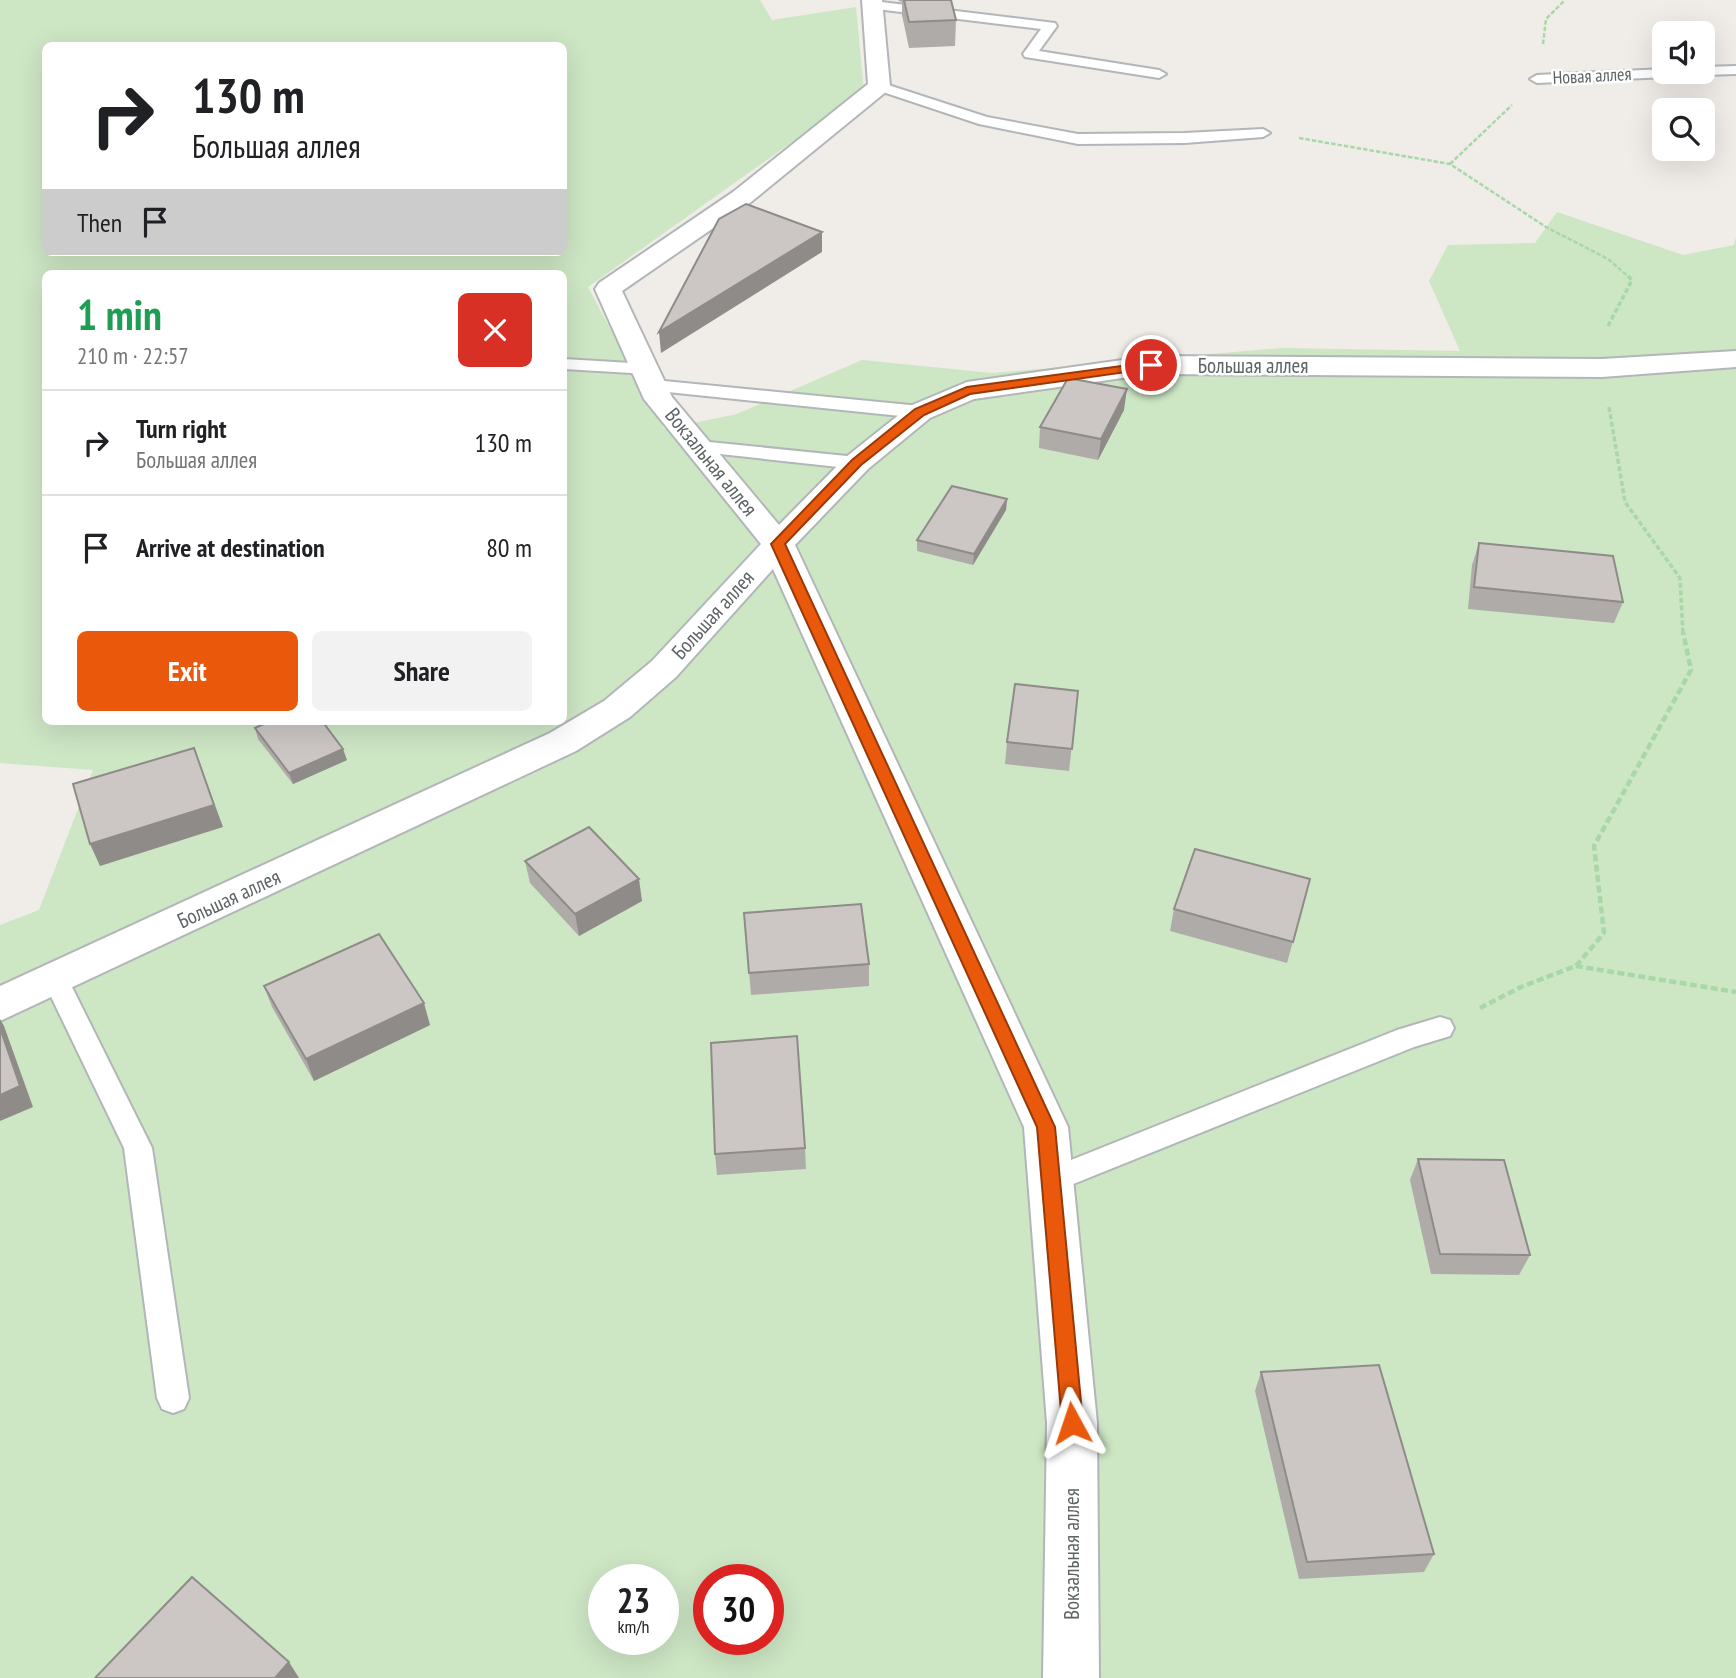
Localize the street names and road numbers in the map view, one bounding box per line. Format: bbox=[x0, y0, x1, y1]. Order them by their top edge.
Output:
street label: Новая аллея bbox=[1552, 62, 1632, 89]
street label: Большая аллея bbox=[1198, 352, 1308, 379]
street label: Вокзальная аллея bbox=[659, 402, 763, 521]
street label: Большая аллея bbox=[666, 565, 760, 665]
street label: Большая аллея bbox=[173, 863, 285, 934]
street label: Вокзальная аллея bbox=[1058, 1488, 1085, 1620]

